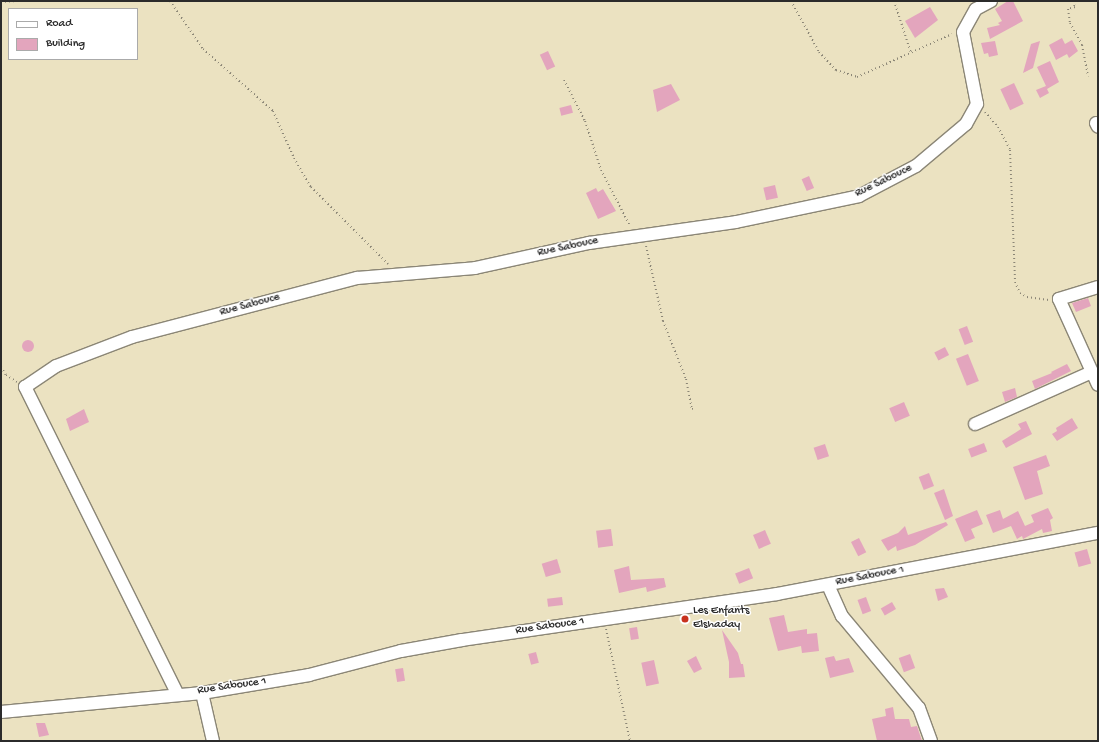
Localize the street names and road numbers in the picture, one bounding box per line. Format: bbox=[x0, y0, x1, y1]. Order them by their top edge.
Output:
street label: Rue Sabouce bbox=[853, 162, 915, 202]
street label: Rue Sabouce bbox=[536, 235, 600, 261]
street label: Rue Sabouce bbox=[218, 291, 282, 321]
street label: Rue Sabouce 1 bbox=[835, 563, 905, 591]
street label: Rue Sabouce 1 bbox=[515, 615, 585, 639]
street label: Rue Sabouce 1 bbox=[197, 675, 267, 699]

